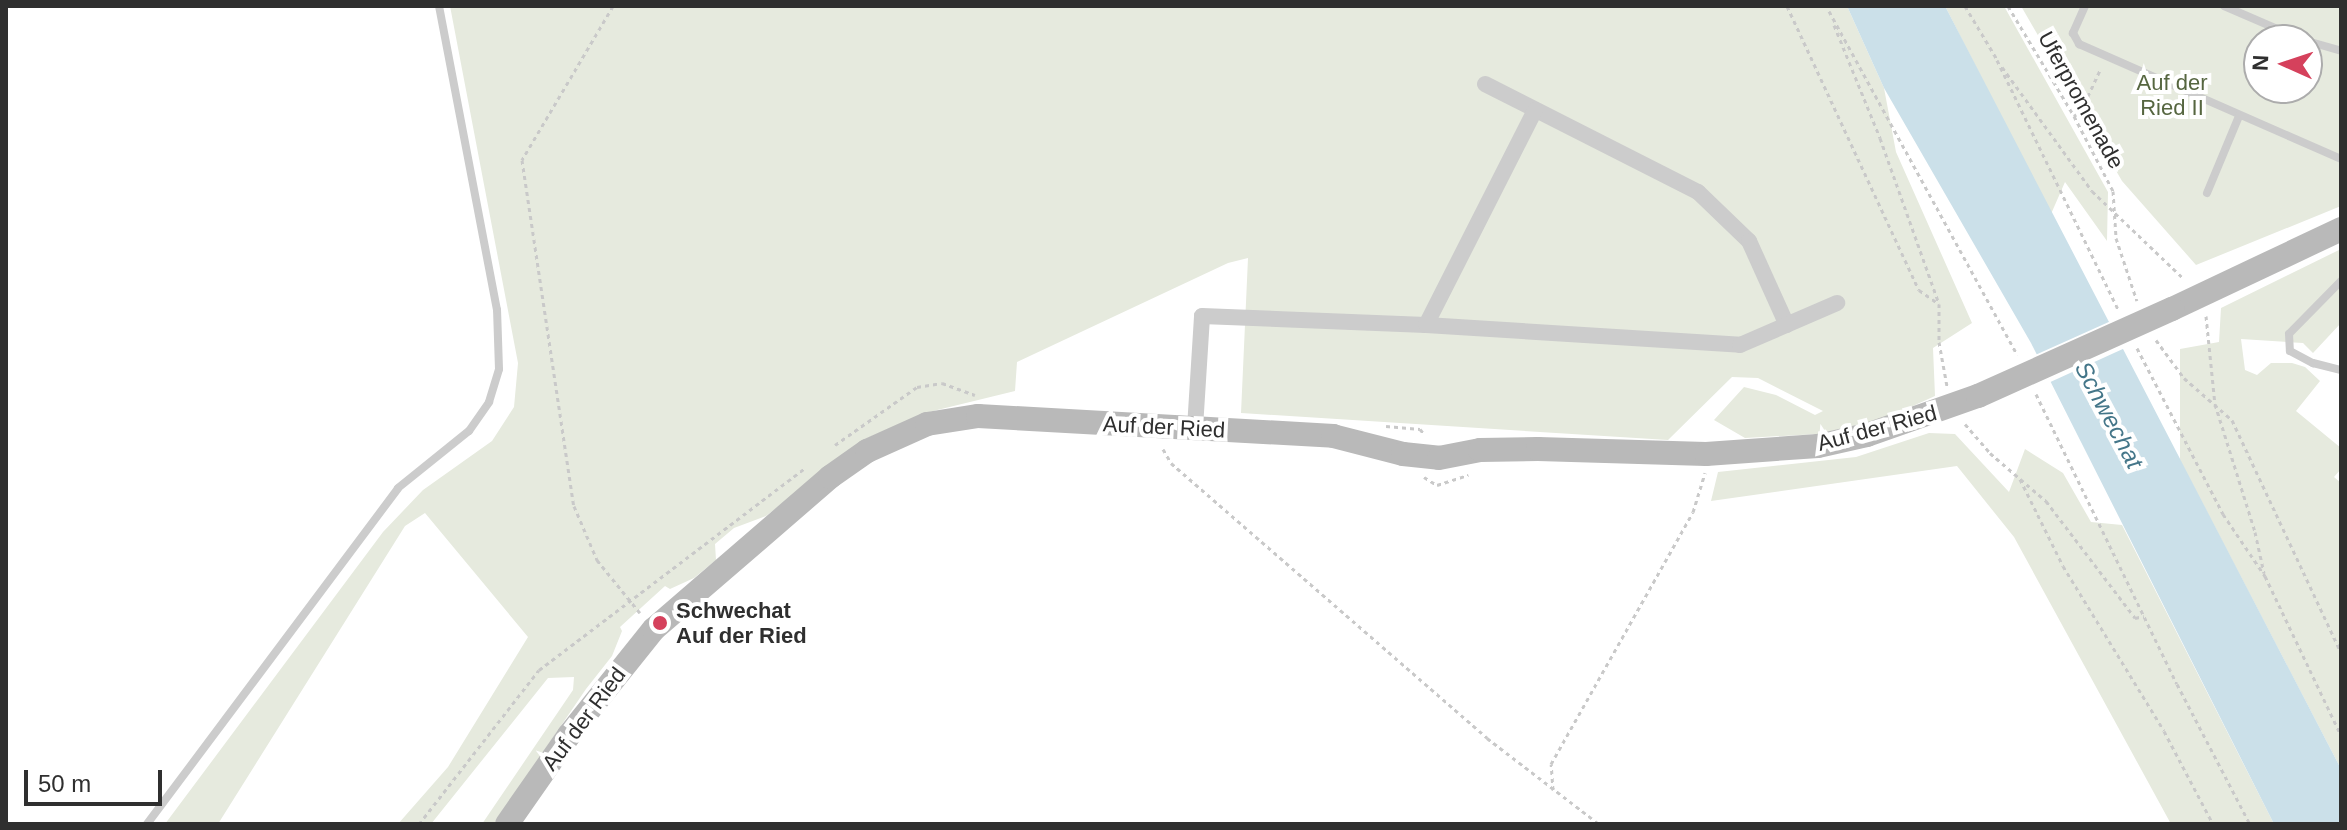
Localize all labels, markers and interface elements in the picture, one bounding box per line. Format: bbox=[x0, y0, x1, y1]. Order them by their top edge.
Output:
north arrow bbox=[2243, 24, 2323, 104]
street label: Uferpromenade bbox=[2032, 27, 2130, 173]
text: N bbox=[2248, 54, 2273, 71]
park label: Auf der Ried II bbox=[2137, 69, 2207, 120]
water label: Schwechat bbox=[2069, 356, 2149, 474]
street label: Auf der Ried bbox=[1815, 399, 1939, 457]
street label: Auf der Ried bbox=[1102, 411, 1226, 443]
place label: Schwechat Auf der Ried bbox=[676, 597, 807, 648]
marker: Schwechat Auf der Ried bbox=[651, 614, 669, 632]
street label: Auf der Ried bbox=[537, 662, 631, 776]
scale bar bbox=[28, 754, 166, 804]
text: 50 m bbox=[38, 770, 91, 797]

